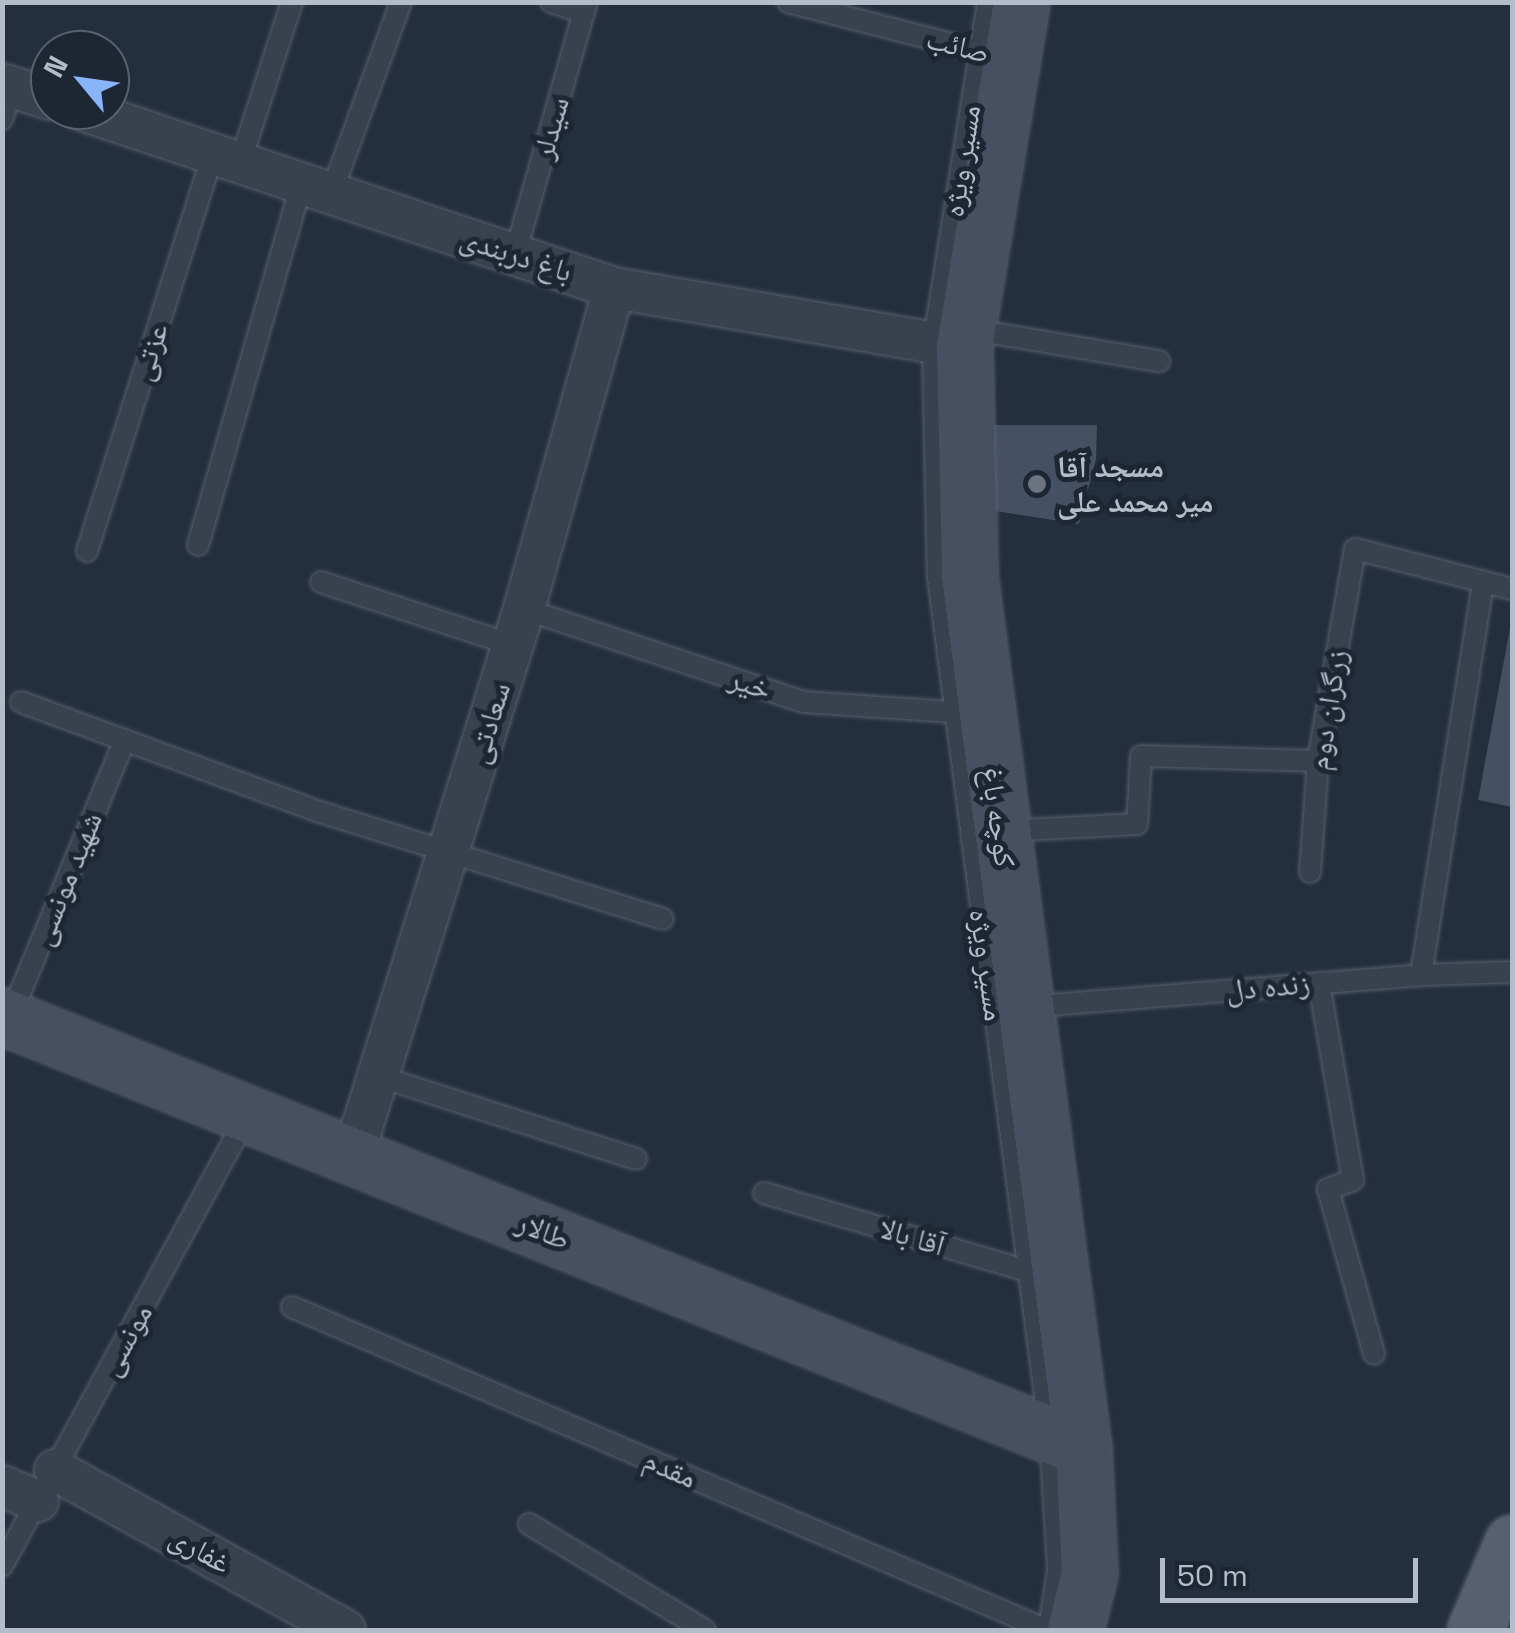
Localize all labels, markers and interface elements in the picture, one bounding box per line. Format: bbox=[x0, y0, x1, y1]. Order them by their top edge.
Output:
street label: صائب bbox=[923, 21, 993, 71]
north arrow bbox=[30, 30, 130, 130]
text: N bbox=[35, 49, 76, 83]
street label: سیدلر bbox=[525, 93, 577, 163]
street label: مسیر ویژه bbox=[935, 102, 989, 220]
street label: باغ دربندی bbox=[456, 220, 576, 290]
street label: عزتی bbox=[124, 319, 176, 385]
place label: مسجد آقا میر محمد علی bbox=[1057, 449, 1213, 520]
marker: مسجد آقا میر محمد علی bbox=[1026, 473, 1048, 495]
street label: زرگران دوم bbox=[1301, 647, 1355, 773]
street label: خیر bbox=[724, 660, 776, 708]
street label: سعادتی bbox=[460, 678, 518, 768]
street label: کوچه باغ bbox=[973, 765, 1023, 869]
street label: شهید مونسی bbox=[24, 807, 110, 951]
street label: مسیر ویژه bbox=[961, 907, 1013, 1023]
street label: زنده دل bbox=[1224, 965, 1312, 1009]
street label: طالار bbox=[511, 1204, 575, 1258]
street label: آقا بالا bbox=[875, 1210, 949, 1264]
street label: مونسی bbox=[92, 1298, 160, 1382]
street label: مقدم bbox=[638, 1442, 702, 1496]
street label: غفاری bbox=[163, 1519, 237, 1581]
scale bar bbox=[1165, 1538, 1422, 1600]
text: 50 m bbox=[1177, 1556, 1248, 1595]

